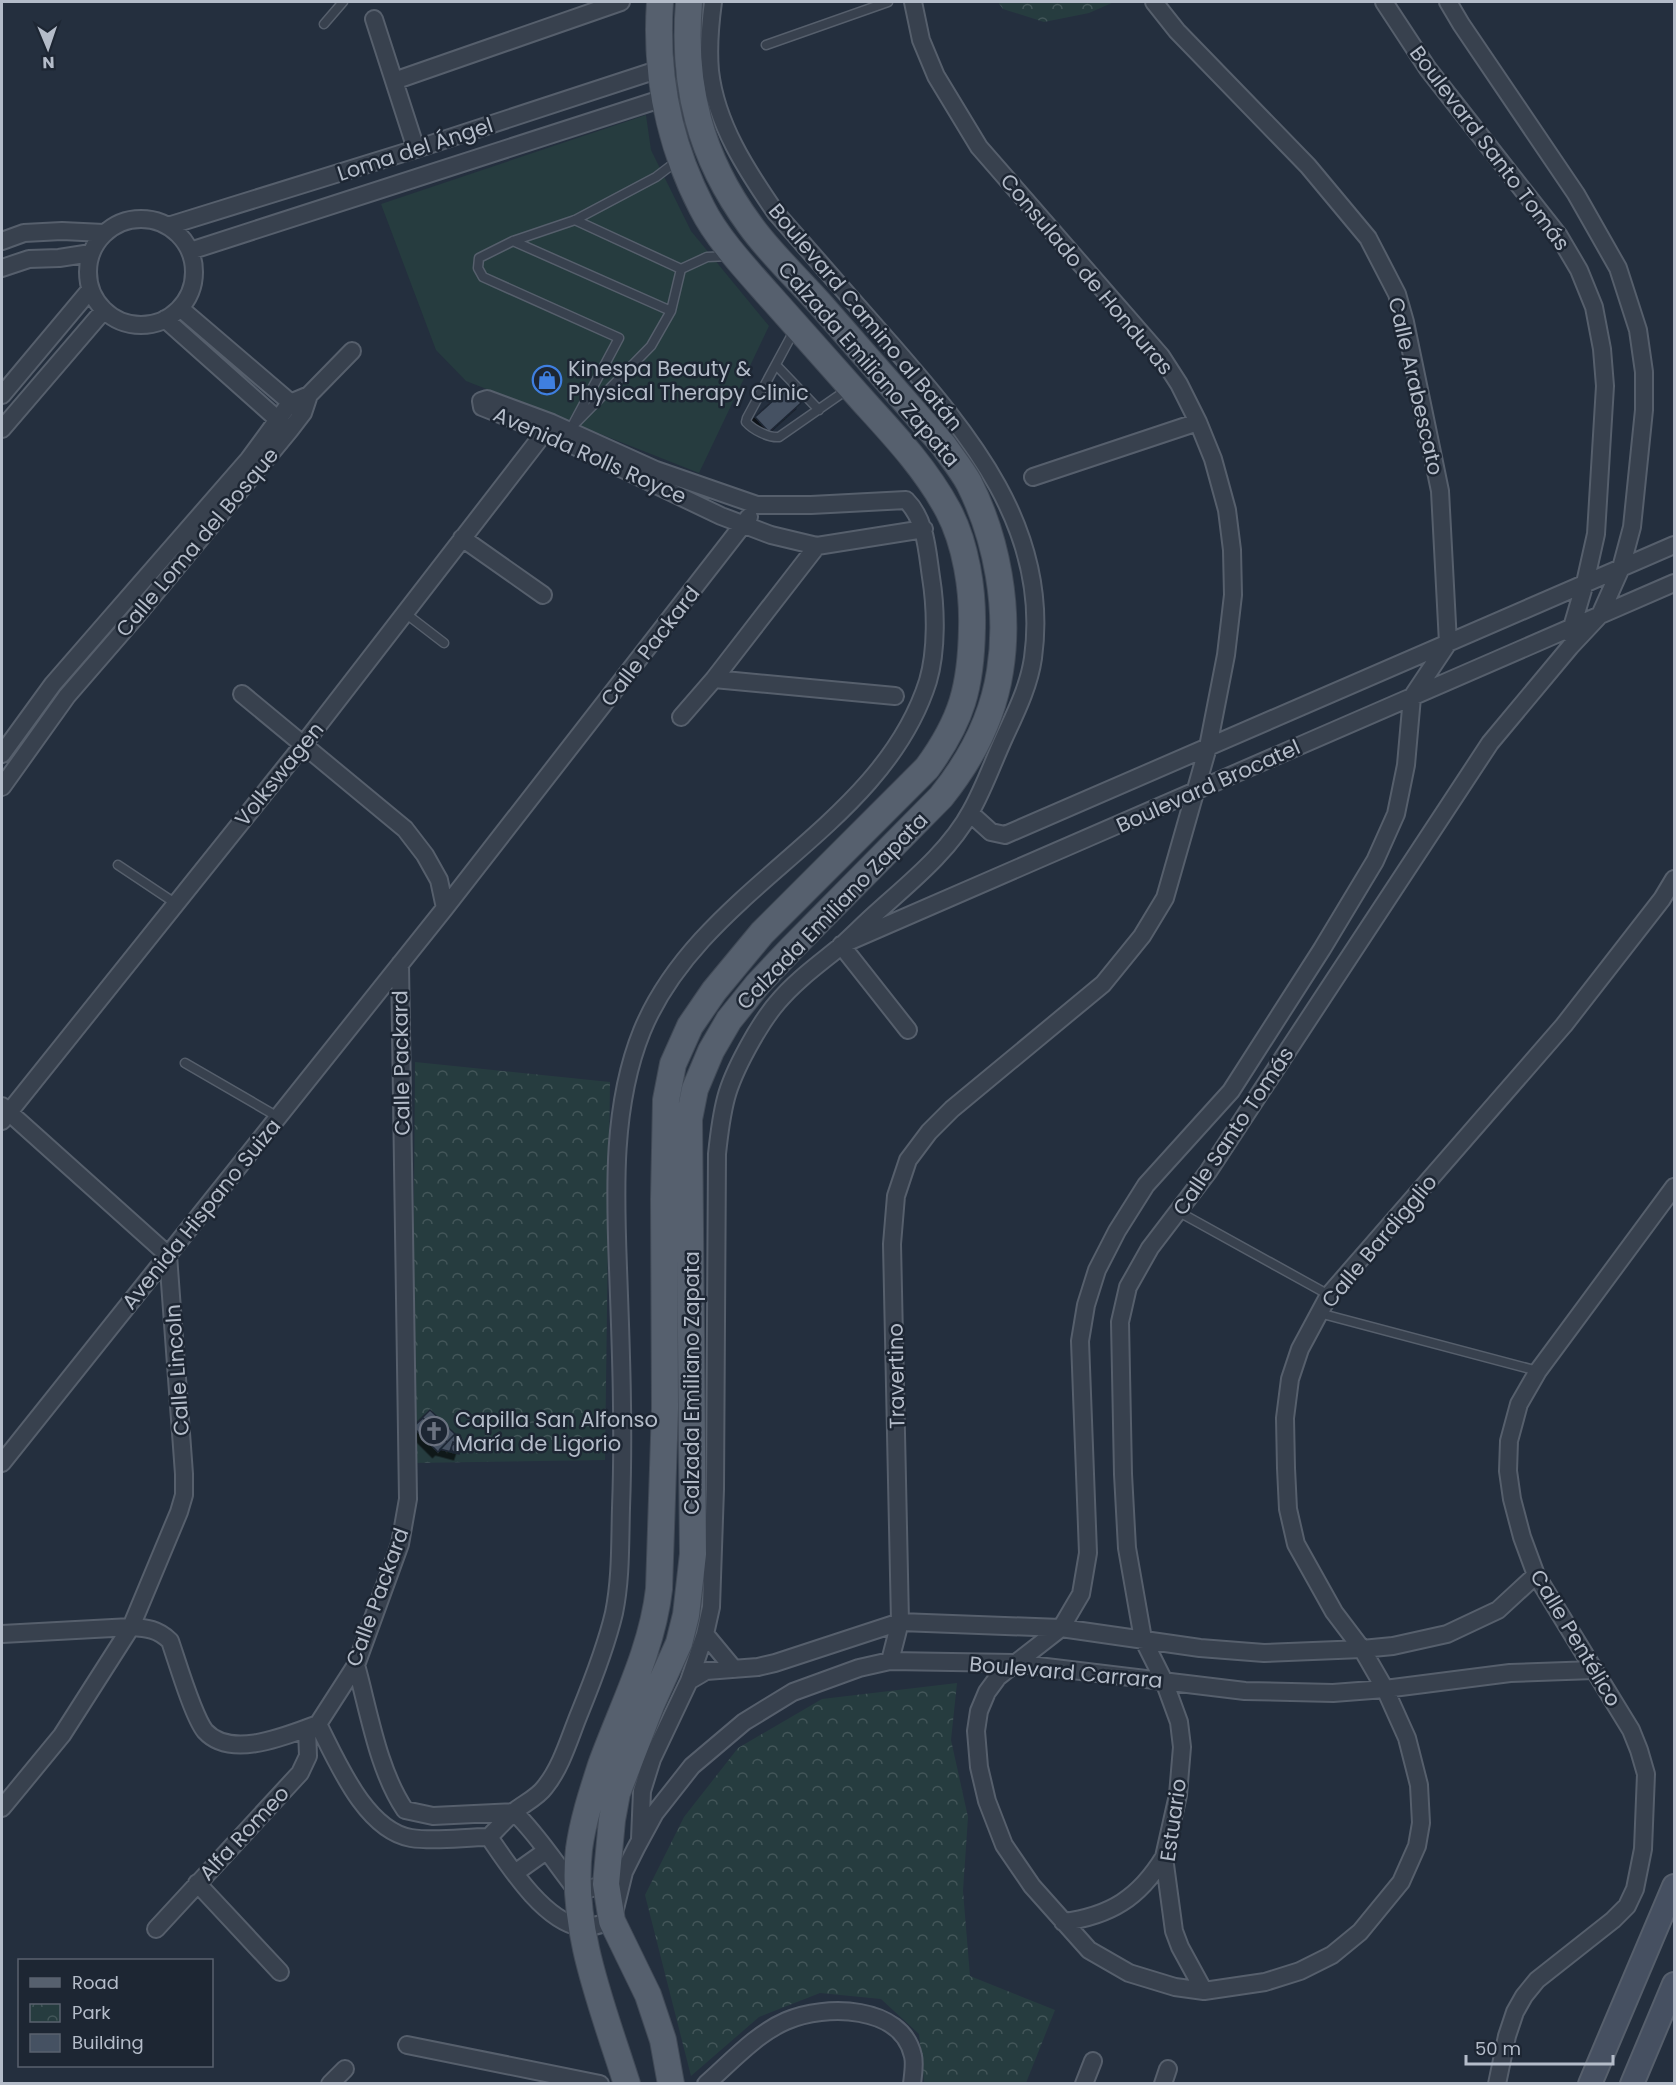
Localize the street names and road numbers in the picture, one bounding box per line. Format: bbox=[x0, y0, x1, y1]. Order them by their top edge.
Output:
street label: Boulevard Santo Tomás bbox=[1403, 40, 1577, 256]
street label: Loma del Ángel bbox=[334, 110, 496, 188]
street label: Consulado de Honduras bbox=[994, 167, 1180, 381]
street label: Boulevard Camino al Batán bbox=[762, 197, 970, 437]
street label: Calzada Emiliano Zapata bbox=[772, 255, 966, 473]
street label: Calle Arabescato bbox=[1381, 294, 1451, 478]
street label: Avenida Rolls Royce bbox=[489, 399, 691, 511]
street label: Calle Loma del Bosque bbox=[109, 441, 285, 643]
street label: Calle Packard bbox=[594, 580, 706, 712]
street label: Volkswagen bbox=[228, 716, 330, 832]
street label: Boulevard Brocatel bbox=[1111, 732, 1305, 840]
street label: Calzada Emiliano Zapata bbox=[730, 806, 934, 1016]
street label: Calle Packard bbox=[385, 990, 417, 1136]
street label: Calle Santo Tomás bbox=[1166, 1041, 1300, 1221]
street label: Avenida Hispano Suiza bbox=[115, 1112, 287, 1316]
street label: Calle Bardigglio bbox=[1315, 1168, 1443, 1314]
street label: Calzada Emiliano Zapata bbox=[677, 1251, 706, 1515]
street label: Calle Lincoln bbox=[158, 1303, 196, 1437]
street label: Travertino bbox=[881, 1323, 911, 1429]
street label: Calle Packard bbox=[338, 1524, 416, 1670]
street label: Calle Pentélico bbox=[1524, 1564, 1628, 1712]
street label: Boulevard Carrara bbox=[968, 1649, 1164, 1695]
street label: Estuario bbox=[1153, 1777, 1193, 1863]
street label: Alfa Romeo bbox=[192, 1779, 296, 1887]

